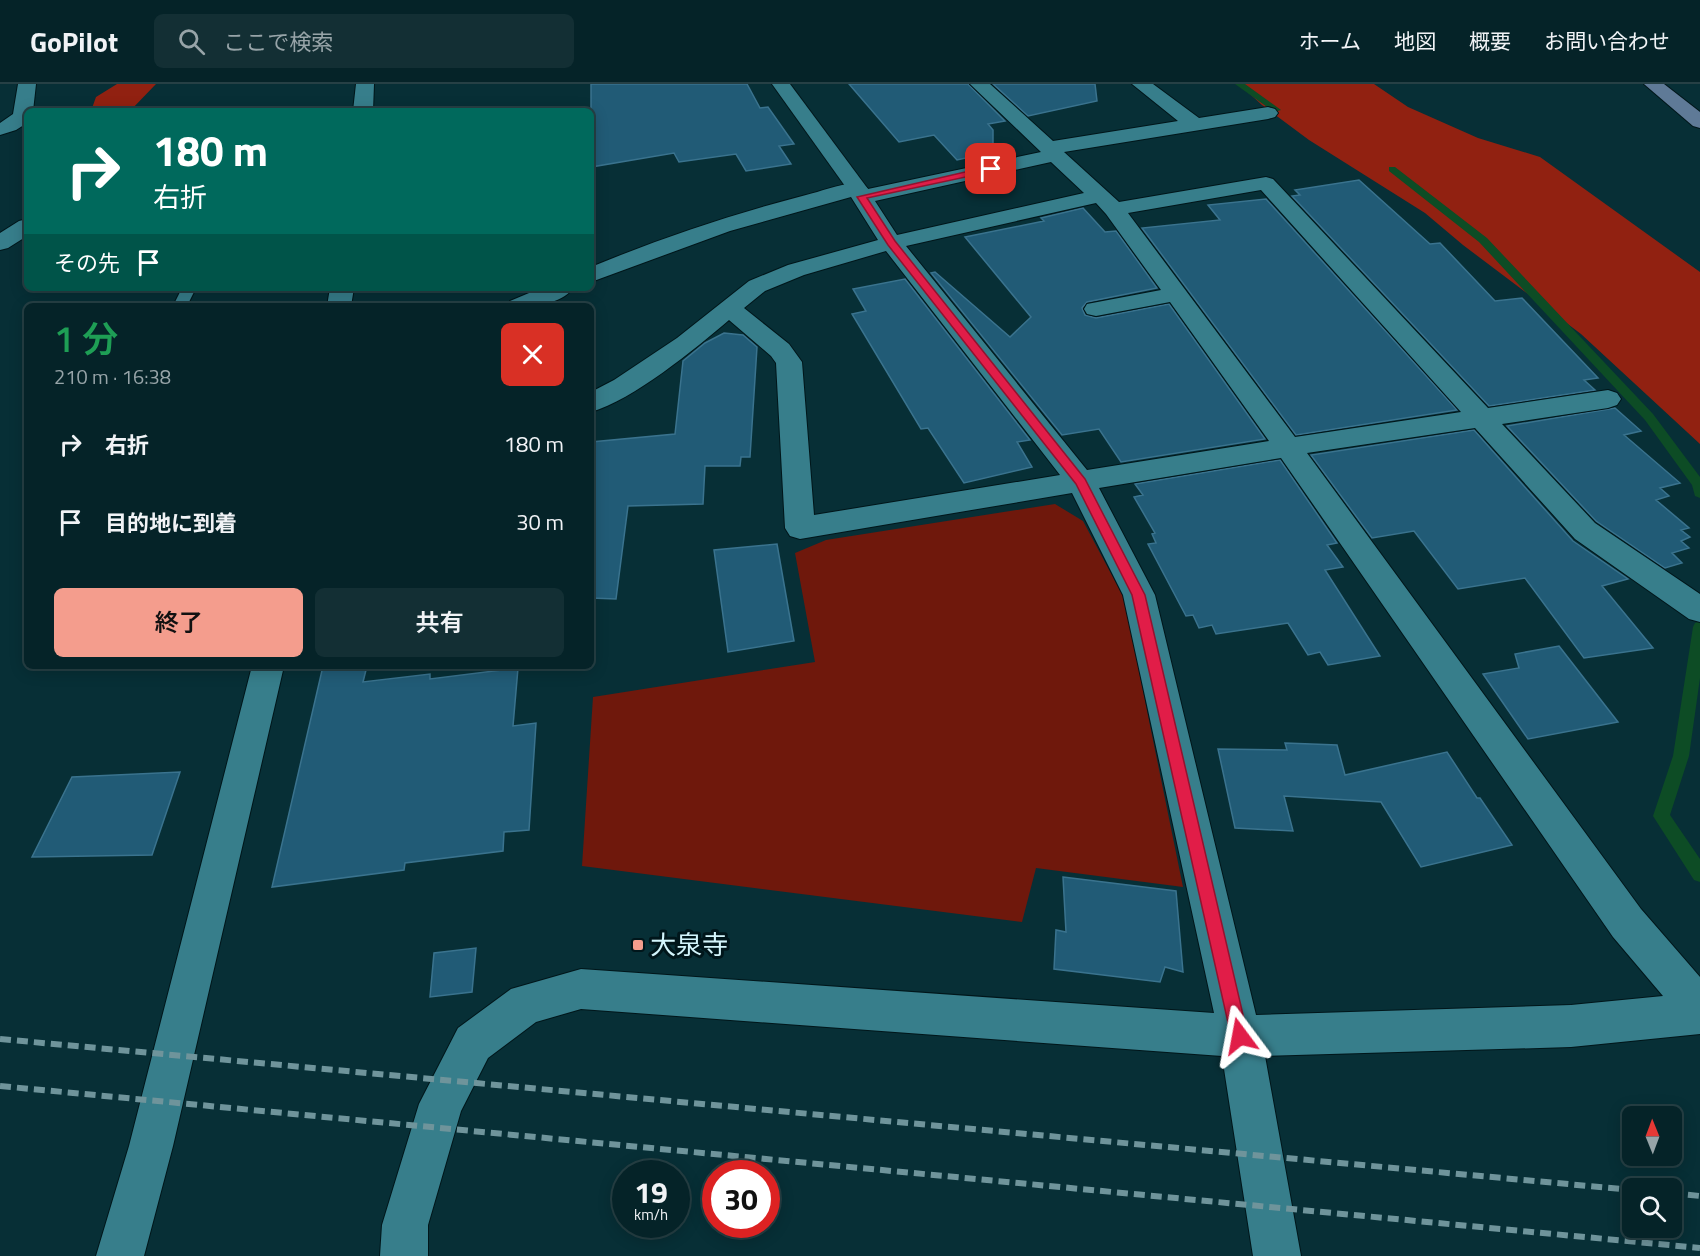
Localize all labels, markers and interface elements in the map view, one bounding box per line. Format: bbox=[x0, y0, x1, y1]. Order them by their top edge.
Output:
search box bbox=[154, 14, 574, 68]
text: GoPilot bbox=[30, 20, 118, 63]
icon: search bbox=[175, 25, 208, 58]
text: ここで検索 bbox=[223, 25, 333, 59]
text: ホーム bbox=[1299, 25, 1361, 57]
text: 地図 bbox=[1394, 25, 1436, 57]
text: 概要 bbox=[1469, 25, 1511, 57]
text: お問い合わせ bbox=[1544, 25, 1670, 57]
text: 180 m bbox=[153, 118, 268, 182]
icon: right bbox=[54, 132, 132, 210]
pin bbox=[965, 143, 1016, 194]
icon: arrive bbox=[974, 152, 1007, 185]
text: 右折 bbox=[153, 176, 207, 217]
text: その先 bbox=[54, 246, 120, 280]
icon: arrive bbox=[132, 246, 165, 279]
text: 1 分 bbox=[54, 311, 118, 366]
button: close bbox=[501, 323, 564, 386]
text: 210 m · 16:38 bbox=[54, 361, 171, 392]
text: 180 m bbox=[504, 427, 564, 461]
icon: right bbox=[54, 428, 87, 461]
text: 右折 bbox=[105, 428, 149, 462]
text: 30 m bbox=[516, 505, 564, 539]
icon: arrive bbox=[54, 506, 87, 539]
text: 目的地に到着 bbox=[105, 506, 237, 540]
button: 終了 bbox=[54, 588, 303, 657]
button: 共有 bbox=[315, 588, 564, 657]
place label: 大泉寺 bbox=[650, 925, 728, 964]
marker: 大泉寺 bbox=[631, 938, 645, 952]
position arrow bbox=[1208, 1004, 1272, 1068]
north arrow bbox=[1622, 1106, 1682, 1166]
map controls bbox=[1622, 1106, 1682, 1238]
speed limit sign: 30 bbox=[702, 1160, 780, 1238]
text: 19 bbox=[634, 1169, 668, 1215]
button: search bbox=[1622, 1178, 1682, 1238]
text: km/h bbox=[634, 1203, 668, 1226]

